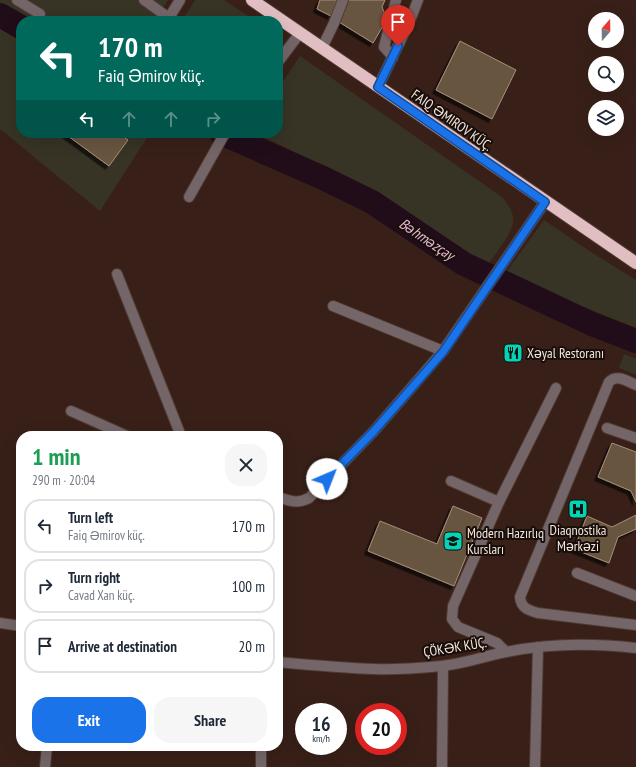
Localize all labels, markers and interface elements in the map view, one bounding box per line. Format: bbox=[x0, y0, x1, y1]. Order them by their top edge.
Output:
pin bbox=[381, 5, 415, 46]
icon: arrive bbox=[387, 11, 409, 33]
north arrow bbox=[588, 12, 624, 48]
map controls bbox=[588, 12, 624, 136]
text: 170 m bbox=[98, 28, 162, 65]
icon: left bbox=[32, 32, 84, 84]
button: search bbox=[588, 56, 624, 92]
text: Faiq Əmirov küç. bbox=[98, 64, 205, 87]
street label: FAIQ ƏMIROV KÜÇ. bbox=[408, 85, 496, 155]
button: layers bbox=[588, 100, 624, 136]
icon: left bbox=[76, 108, 98, 130]
icon: ahead bbox=[118, 108, 140, 130]
icon: ahead bbox=[160, 108, 182, 130]
icon: right bbox=[202, 108, 224, 130]
water label: Bəhməzçay bbox=[396, 214, 460, 266]
restaurant icon: Xəyal Restoranı bbox=[502, 342, 524, 364]
place label: Xəyal Restoranı bbox=[527, 344, 604, 362]
text: 1 min bbox=[32, 441, 80, 472]
button: close bbox=[225, 444, 267, 486]
position arrow bbox=[306, 458, 348, 500]
text: 290 m · 20:04 bbox=[32, 472, 95, 489]
hospital icon: Diaqnostika Mərkəzi bbox=[567, 498, 589, 520]
text: Turn left bbox=[68, 508, 113, 527]
icon: left bbox=[34, 515, 56, 537]
text: 170 m bbox=[232, 517, 265, 536]
place label: Diaqnostika Mərkəzi bbox=[550, 521, 606, 555]
place label: Modern Hazırlıq Kursları bbox=[467, 524, 544, 558]
text: Faiq Əmirov küç. bbox=[68, 527, 145, 544]
school or university icon: Modern Hazırlıq Kursları bbox=[442, 530, 464, 552]
text: Turn right bbox=[68, 568, 120, 587]
icon: right bbox=[34, 575, 56, 597]
text: 100 m bbox=[232, 577, 265, 596]
text: Cavad Xan küç. bbox=[68, 587, 135, 604]
street label: ÇÖKƏK KÜÇ. bbox=[422, 633, 488, 661]
icon: arrive bbox=[34, 635, 56, 657]
text: Arrive at destination bbox=[68, 637, 177, 656]
text: 20 m bbox=[239, 637, 265, 656]
button: Exit bbox=[32, 697, 146, 743]
button: Share bbox=[154, 697, 267, 743]
speed limit sign: 20 bbox=[355, 703, 407, 755]
text: 16 bbox=[311, 711, 331, 737]
text: km/h bbox=[312, 732, 330, 745]

